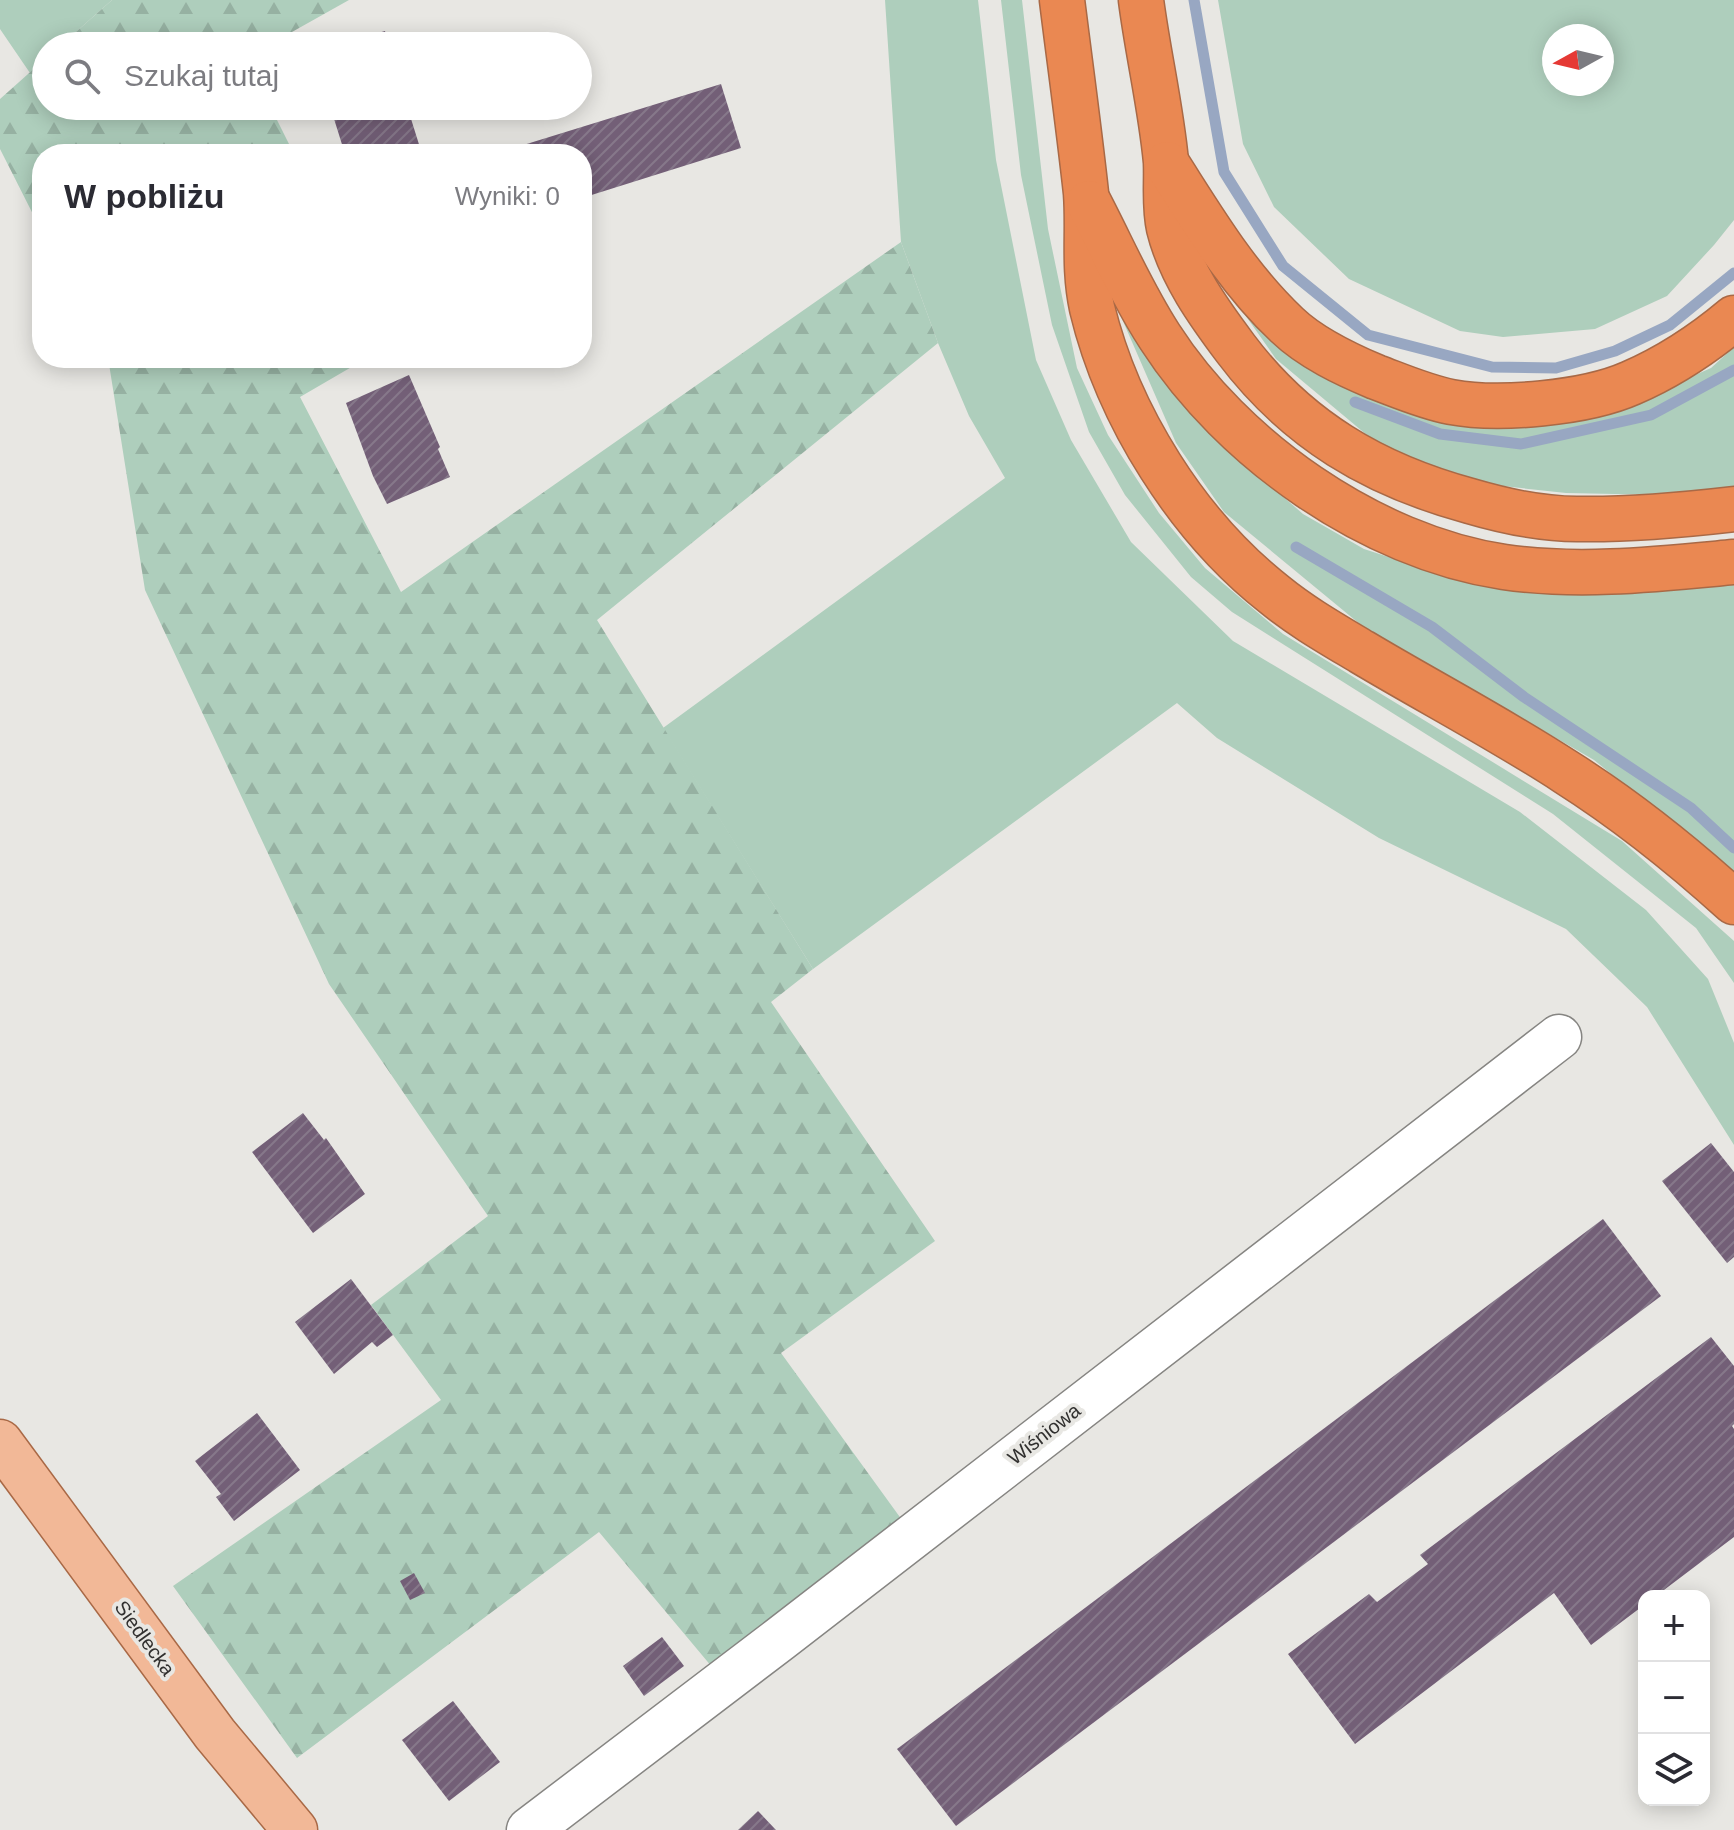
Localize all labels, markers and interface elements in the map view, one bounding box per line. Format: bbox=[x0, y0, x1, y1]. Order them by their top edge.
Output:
north arrow bbox=[1542, 24, 1614, 96]
search box bbox=[32, 32, 592, 120]
icon: search bbox=[60, 54, 104, 98]
text: Szukaj tutaj bbox=[124, 59, 279, 92]
text: W pobliżu bbox=[64, 177, 225, 215]
text: Wyniki: 0 bbox=[455, 181, 560, 211]
street label: Wiśniowa bbox=[1004, 1398, 1085, 1469]
map controls bbox=[1638, 1590, 1710, 1806]
button: + bbox=[1638, 1590, 1710, 1662]
street label: Siedlecka bbox=[111, 1596, 180, 1680]
button: − bbox=[1638, 1662, 1710, 1734]
button: layers bbox=[1638, 1734, 1710, 1806]

